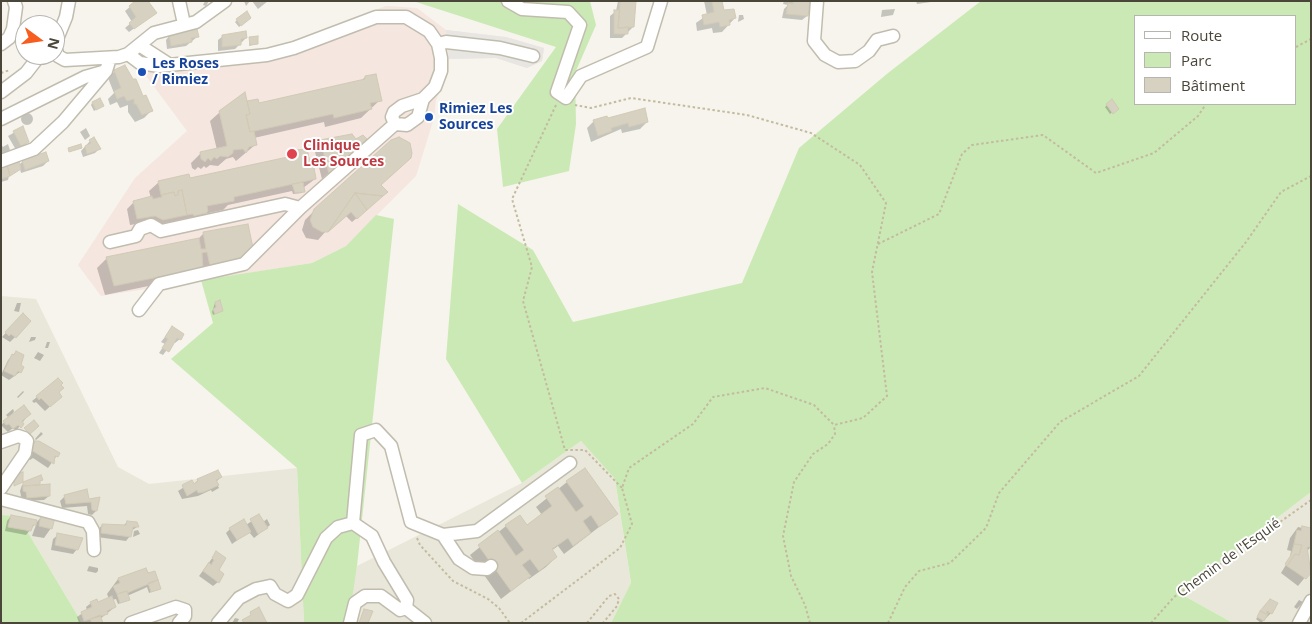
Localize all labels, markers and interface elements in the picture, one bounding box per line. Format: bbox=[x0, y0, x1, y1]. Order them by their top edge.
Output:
north arrow bbox=[15, 15, 65, 65]
legend bbox=[1134, 15, 1297, 105]
text: Route bbox=[1181, 25, 1222, 45]
text: N bbox=[43, 36, 65, 51]
text: Parc bbox=[1181, 50, 1212, 70]
place label: Les Roses / Rimiez bbox=[152, 56, 219, 88]
marker: Les Roses / Rimiez bbox=[136, 66, 148, 78]
text: Bâtiment bbox=[1181, 75, 1245, 95]
place label: Rimiez Les Sources bbox=[439, 101, 512, 134]
marker: Rimiez Les Sources bbox=[423, 111, 435, 123]
place label: Clinique Les Sources bbox=[303, 138, 384, 170]
marker: Clinique Les Sources bbox=[285, 147, 299, 161]
street label: Chemin de l'Esquié bbox=[1174, 515, 1284, 601]

